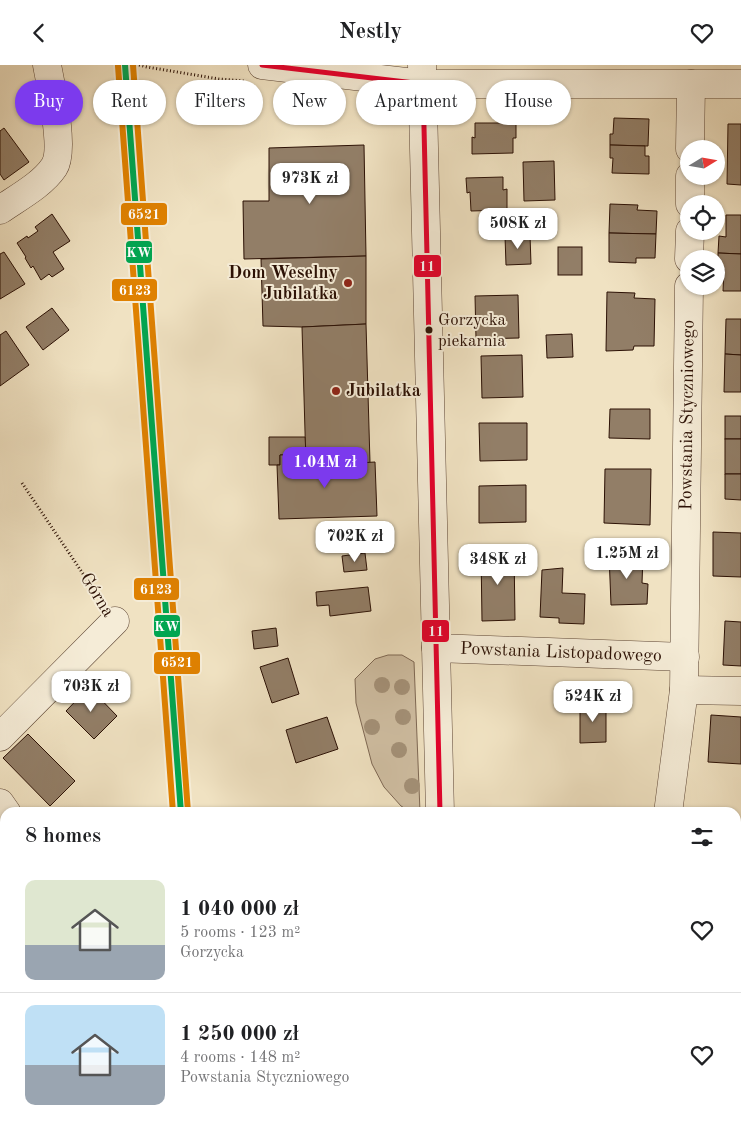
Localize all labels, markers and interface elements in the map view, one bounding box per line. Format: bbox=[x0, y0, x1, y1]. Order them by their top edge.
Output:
icon: back bbox=[25, 19, 53, 47]
icon: heart bbox=[688, 19, 716, 47]
text: Nestly bbox=[339, 21, 402, 43]
chip: Buy bbox=[15, 80, 83, 125]
chip: Rent bbox=[93, 80, 166, 125]
chip: Filters bbox=[176, 80, 263, 125]
chip: New bbox=[273, 80, 346, 125]
chip: Apartment bbox=[356, 80, 476, 125]
chip: House bbox=[486, 80, 571, 125]
north arrow bbox=[680, 140, 725, 185]
map controls bbox=[680, 140, 725, 295]
pin: 973K zł bbox=[264, 163, 356, 205]
text: 973K zł bbox=[282, 171, 338, 187]
button: locate bbox=[680, 195, 725, 240]
line badge: 6521 bbox=[120, 202, 168, 226]
pin: 508K zł bbox=[472, 207, 564, 250]
text: 6521 bbox=[128, 208, 160, 222]
text: 508K zł bbox=[490, 216, 546, 232]
line badge: KW bbox=[125, 240, 153, 264]
text: KW bbox=[126, 246, 152, 260]
button: layers bbox=[680, 250, 725, 295]
line badge: 11 bbox=[413, 254, 442, 278]
text: 11 bbox=[419, 260, 435, 274]
place label: Dom Weselny Jubilatka bbox=[228, 264, 338, 303]
marker: Dom Weselny Jubilatka bbox=[342, 277, 354, 289]
line badge: 6123 bbox=[111, 278, 158, 302]
text: 6123 bbox=[119, 284, 151, 298]
place label: Gorzycka piekarnia bbox=[438, 312, 507, 350]
street label: Powstania Styczniowego bbox=[677, 320, 698, 511]
marker: Gorzycka piekarnia bbox=[424, 325, 434, 335]
place label: Jubilatka bbox=[346, 382, 421, 400]
marker: Jubilatka bbox=[330, 385, 342, 397]
pin: 1.04M zł bbox=[273, 447, 377, 489]
text: 1.04M zł bbox=[293, 455, 357, 471]
pin: 702K zł bbox=[309, 521, 401, 563]
text: 702K zł bbox=[327, 529, 383, 545]
pin: 1.25M zł bbox=[575, 537, 679, 580]
pin: 348K zł bbox=[452, 543, 544, 586]
text: 1.25M zł bbox=[595, 546, 659, 562]
text: 348K zł bbox=[470, 552, 526, 568]
street label: Górna bbox=[77, 570, 117, 620]
line badge: 6123 bbox=[133, 577, 180, 601]
text: 6123 bbox=[140, 583, 172, 597]
line badge: KW bbox=[153, 614, 181, 638]
line badge: 11 bbox=[421, 619, 450, 643]
text: KW bbox=[154, 620, 180, 634]
text: 11 bbox=[428, 625, 444, 639]
street label: Powstania Listopadowego bbox=[460, 640, 662, 665]
line badge: 6521 bbox=[153, 651, 201, 675]
text: 6521 bbox=[161, 656, 193, 670]
pin: 703K zł bbox=[45, 671, 137, 713]
text: 703K zł bbox=[63, 679, 119, 695]
pin: 524K zł bbox=[547, 681, 639, 723]
text: 524K zł bbox=[565, 689, 621, 705]
icon: filters bbox=[688, 823, 716, 851]
text: 8 homes bbox=[25, 826, 101, 847]
text: 1 040 000 zł bbox=[180, 899, 299, 920]
icon: home bbox=[65, 900, 125, 960]
icon: heart bbox=[688, 916, 716, 944]
text: 5 rooms · 123 m² bbox=[180, 925, 300, 941]
text: Gorzycka bbox=[180, 945, 244, 961]
text: 1 250 000 zł bbox=[180, 1024, 299, 1045]
icon: home bbox=[65, 1025, 125, 1085]
icon: heart bbox=[688, 1041, 716, 1069]
text: 4 rooms · 148 m² bbox=[180, 1050, 300, 1066]
text: Powstania Styczniowego bbox=[180, 1070, 349, 1086]

